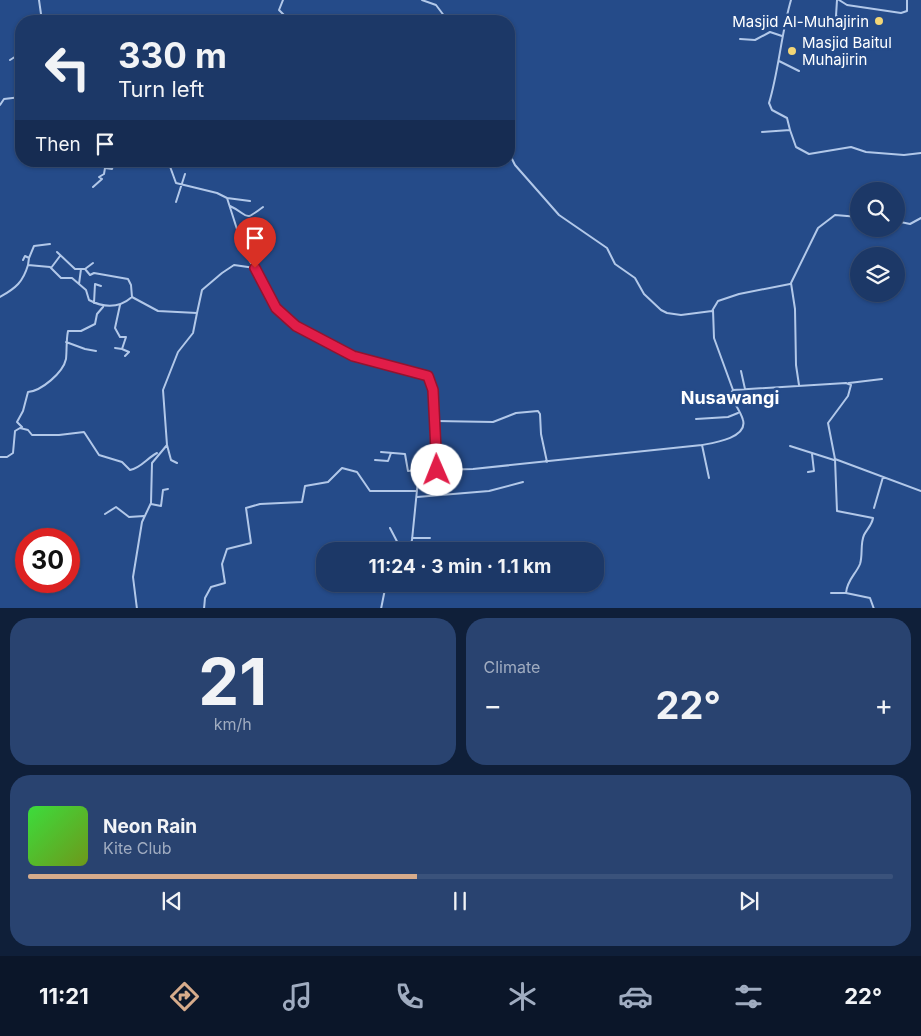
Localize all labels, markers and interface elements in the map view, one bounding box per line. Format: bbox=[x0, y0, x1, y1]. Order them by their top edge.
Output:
place label: Masjid Al-Muhajirin bbox=[732, 12, 869, 31]
marker: Masjid Al-Muhajirin bbox=[873, 15, 885, 27]
place label: Masjid Baitul Muhajirin bbox=[802, 33, 892, 69]
text: 330 m bbox=[118, 34, 227, 76]
icon: left bbox=[35, 35, 100, 100]
marker: Masjid Baitul Muhajirin bbox=[786, 45, 798, 57]
text: Turn left bbox=[118, 76, 204, 102]
icon: arrive bbox=[91, 130, 119, 158]
text: Then bbox=[35, 133, 81, 156]
map controls bbox=[850, 182, 905, 302]
button: search bbox=[850, 182, 905, 237]
pin bbox=[234, 217, 276, 268]
icon: arrive bbox=[241, 224, 269, 252]
button: layers bbox=[850, 247, 905, 302]
district label: Nusawangi bbox=[681, 387, 779, 408]
position arrow bbox=[410, 443, 462, 495]
speed limit sign: 30 bbox=[15, 528, 80, 593]
text: 11:24 · 3 min · 1.1 km bbox=[369, 555, 551, 578]
text: 21 bbox=[198, 642, 267, 721]
text: Climate bbox=[484, 657, 540, 677]
text: 22° bbox=[656, 682, 721, 728]
text: − bbox=[484, 688, 502, 722]
text: + bbox=[874, 688, 893, 722]
text: km/h bbox=[214, 714, 252, 734]
text: Neon Rain bbox=[103, 815, 197, 838]
text: Kite Club bbox=[103, 838, 172, 858]
icon: previous bbox=[158, 887, 186, 915]
icon: pause bbox=[446, 887, 474, 915]
icon: next bbox=[735, 887, 763, 915]
icon: directions bbox=[167, 979, 202, 1014]
icon: music bbox=[280, 979, 315, 1014]
icon: phone bbox=[392, 979, 427, 1014]
icon: climate bbox=[505, 979, 540, 1014]
icon: car bbox=[618, 979, 653, 1014]
icon: filters bbox=[731, 979, 766, 1014]
text: 11:21 bbox=[39, 983, 89, 1009]
text: 22° bbox=[844, 983, 882, 1009]

